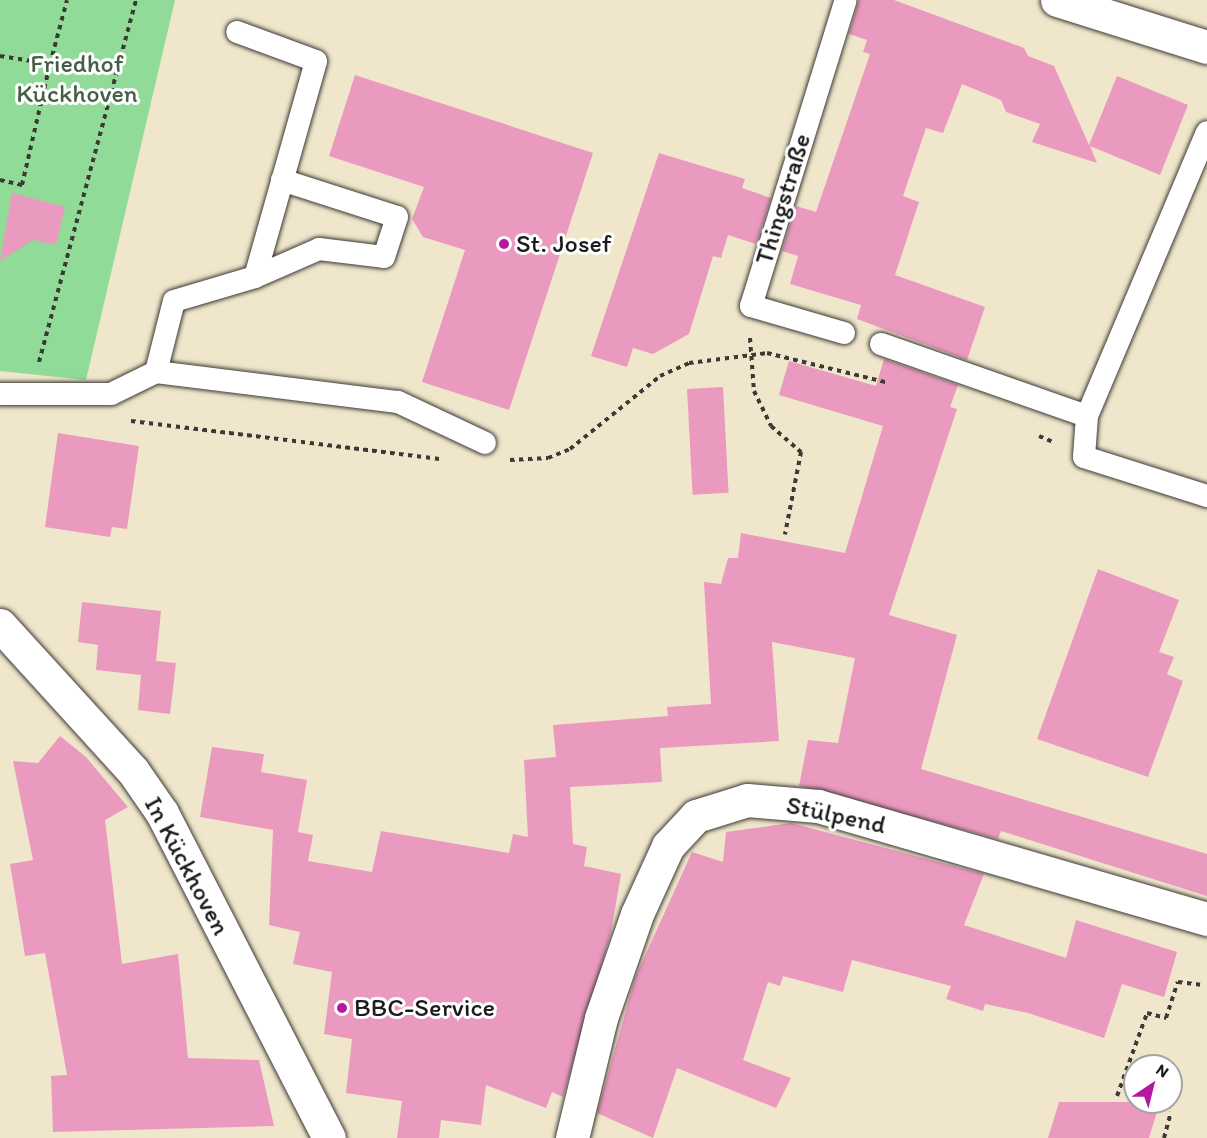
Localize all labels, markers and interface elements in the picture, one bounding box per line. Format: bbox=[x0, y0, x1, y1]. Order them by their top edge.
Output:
park label: Friedhof Kückhoven bbox=[16, 48, 138, 110]
street label: Thingstraße bbox=[748, 130, 818, 268]
place label: St. Josef bbox=[516, 228, 612, 260]
marker: St. Josef bbox=[497, 237, 511, 251]
street label: Stülpend bbox=[783, 789, 889, 841]
street label: In Kückhoven bbox=[138, 792, 236, 940]
place label: BBC-Service bbox=[354, 992, 495, 1024]
marker: BBC-Service bbox=[335, 1001, 349, 1015]
north arrow bbox=[1123, 1054, 1183, 1114]
text: N bbox=[1153, 1060, 1172, 1081]

